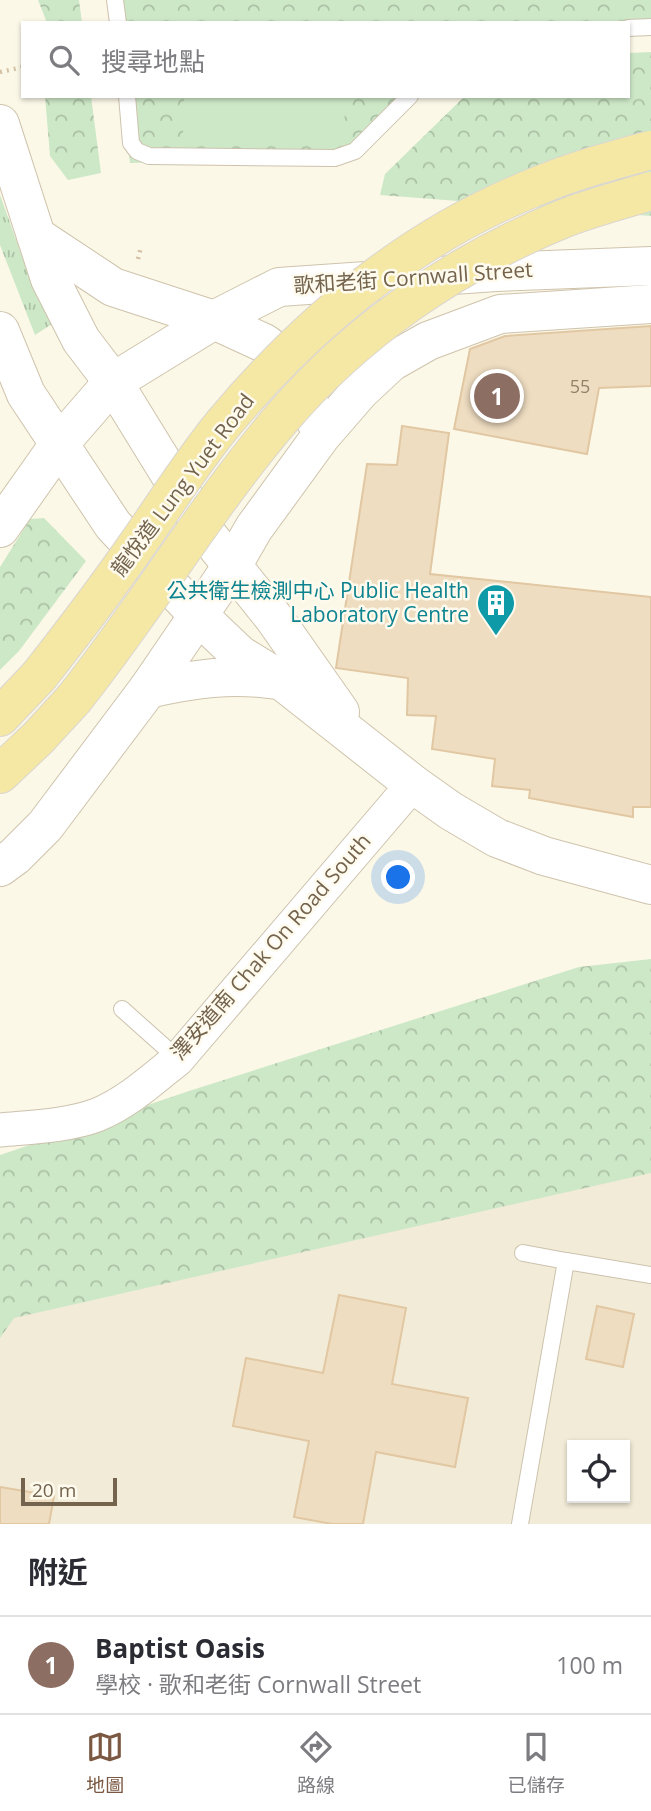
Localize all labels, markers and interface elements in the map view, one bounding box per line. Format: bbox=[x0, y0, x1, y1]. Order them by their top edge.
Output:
search box bbox=[21, 21, 630, 98]
icon: search bbox=[45, 41, 83, 79]
text: 搜尋地點 bbox=[101, 43, 205, 79]
street label: 歌和老街 Cornwall Street bbox=[293, 255, 533, 299]
pin: 1 bbox=[474, 370, 520, 422]
house number: 55 bbox=[570, 374, 590, 398]
street label: 龍悅道 Lung Yuet Road bbox=[104, 388, 260, 581]
place label: 公共衛生檢測中心 Public Health Laboratory Centre bbox=[166, 576, 469, 628]
building icon: 公共衛生檢測中心 Public Health Laboratory Centre bbox=[475, 582, 517, 637]
street label: 澤安道南 Chak On Road South bbox=[164, 827, 376, 1065]
your location bbox=[381, 860, 415, 894]
map controls bbox=[567, 1440, 630, 1503]
button: locate bbox=[567, 1440, 630, 1503]
scale bar bbox=[21, 1475, 117, 1507]
text: 20 m bbox=[32, 1477, 76, 1503]
text: 附近 bbox=[28, 1551, 88, 1592]
text: Baptist Oasis bbox=[95, 1630, 265, 1666]
text: 1 bbox=[44, 1649, 58, 1681]
text: 100 m bbox=[556, 1649, 623, 1681]
text: 學校 · 歌和老街 Cornwall Street bbox=[95, 1668, 421, 1700]
tab: 地圖 bbox=[86, 1728, 124, 1798]
tab: 路線 bbox=[297, 1728, 335, 1798]
tab: 已儲存 bbox=[508, 1728, 565, 1798]

